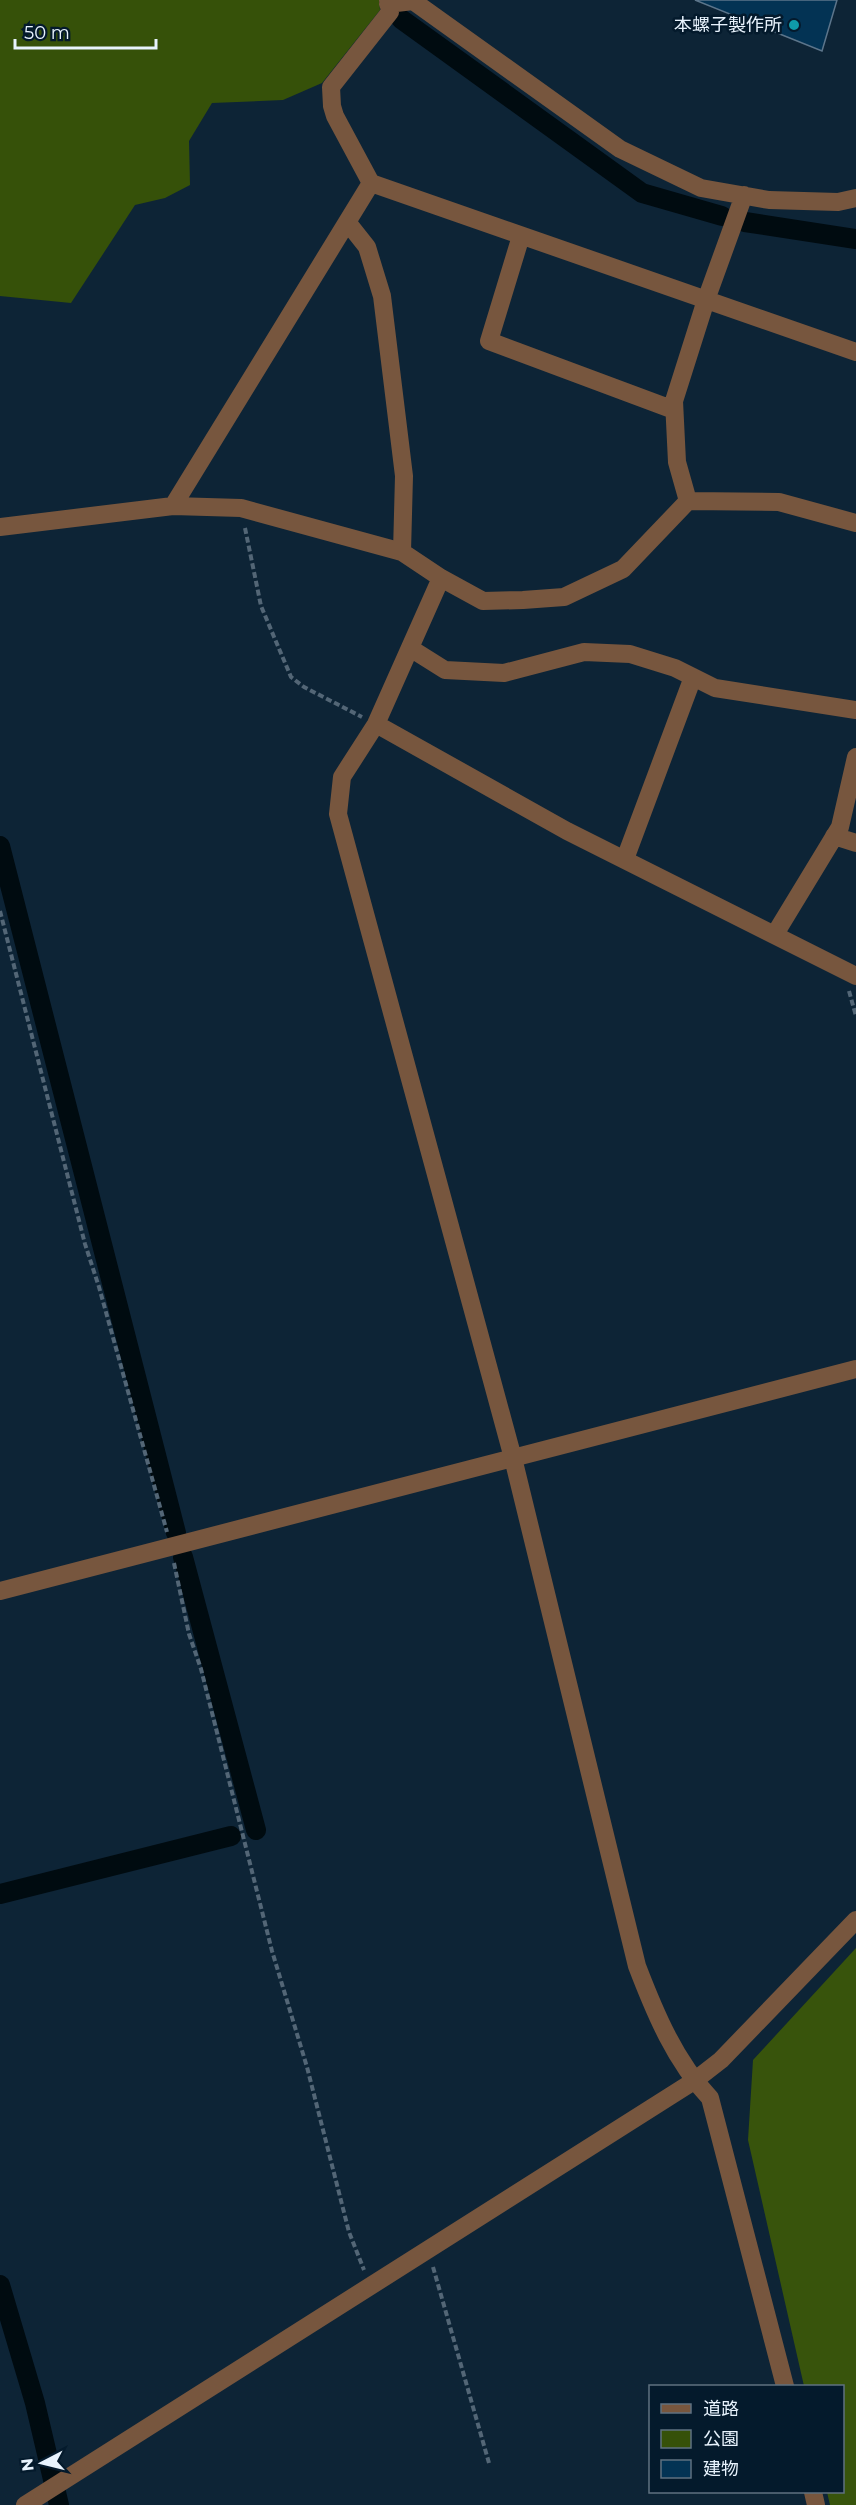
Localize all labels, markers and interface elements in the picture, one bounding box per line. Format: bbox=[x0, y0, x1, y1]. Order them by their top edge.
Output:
scale bar bbox=[15, 12, 156, 50]
place label: 本螺子製作所 bbox=[674, 14, 782, 36]
marker: 本螺子製作所 bbox=[787, 18, 801, 32]
text: 50 m bbox=[24, 22, 70, 44]
legend bbox=[649, 2385, 844, 2493]
text: 道路 bbox=[703, 2398, 739, 2420]
text: 公園 bbox=[703, 2428, 739, 2450]
north arrow bbox=[12, 2433, 72, 2493]
text: N bbox=[17, 2457, 38, 2472]
text: 建物 bbox=[703, 2458, 739, 2480]

